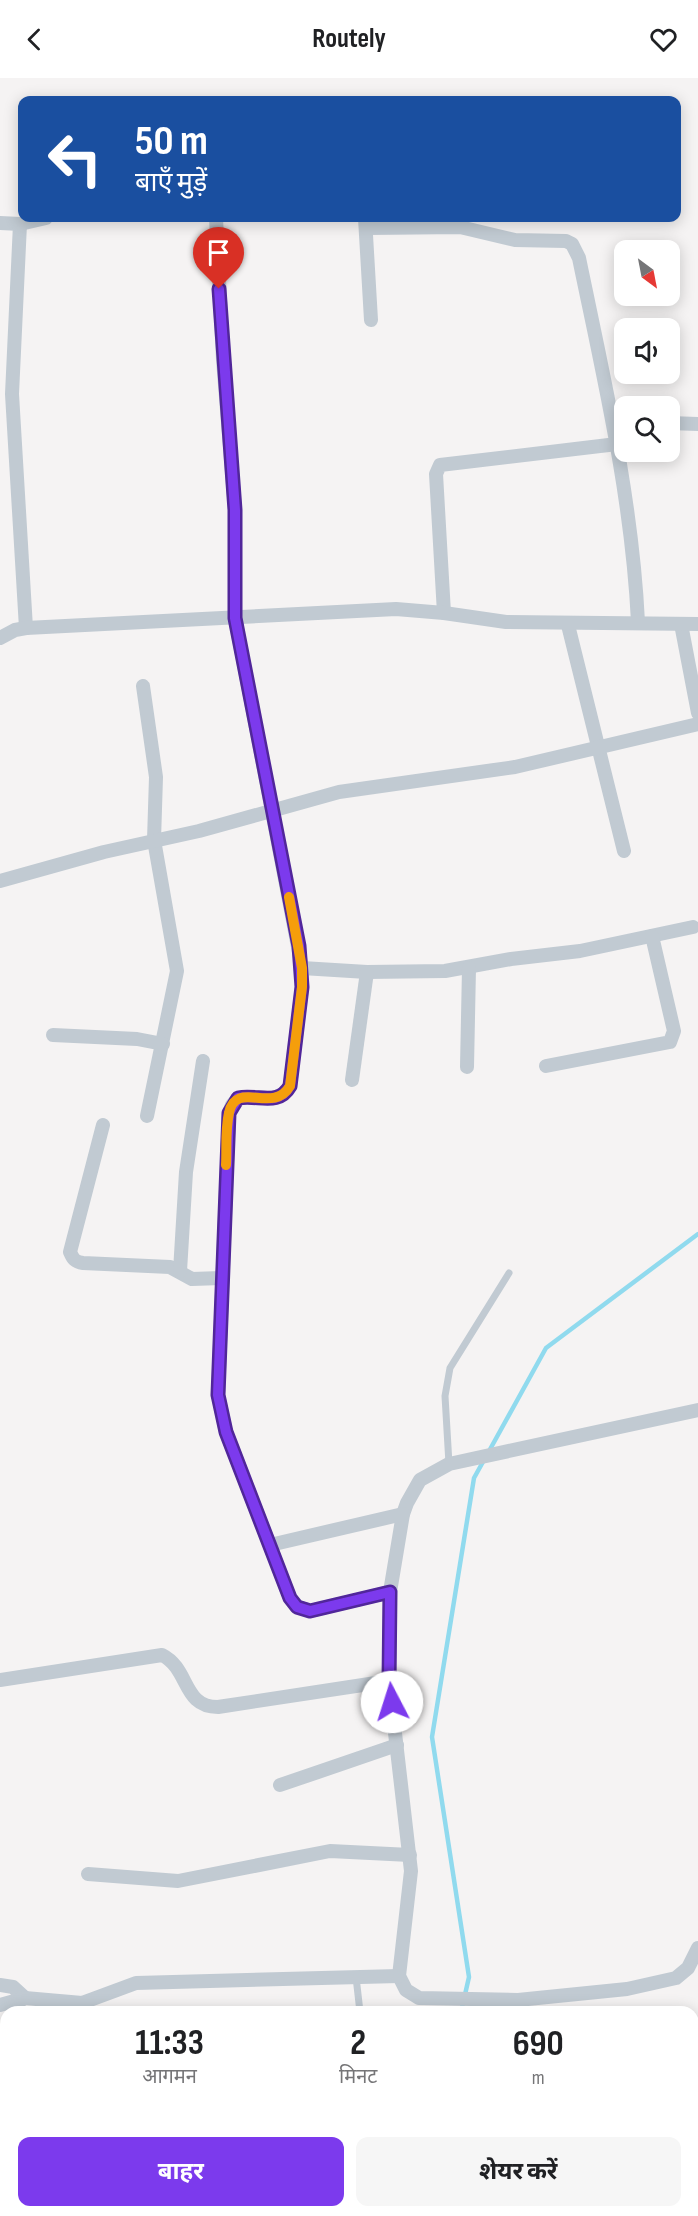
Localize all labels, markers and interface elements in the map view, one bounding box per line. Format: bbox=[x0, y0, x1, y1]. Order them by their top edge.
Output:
icon: back bbox=[18, 23, 51, 56]
text: Routely bbox=[312, 23, 386, 55]
icon: heart bbox=[647, 23, 680, 56]
text: 50 m bbox=[135, 116, 208, 167]
icon: left bbox=[36, 120, 114, 198]
text: बाएँ मुड़ें bbox=[135, 167, 207, 199]
pin bbox=[193, 227, 244, 289]
icon: arrive bbox=[202, 236, 235, 269]
north arrow bbox=[614, 240, 680, 306]
map controls bbox=[614, 240, 680, 462]
button: sound bbox=[614, 318, 680, 384]
button: search bbox=[614, 396, 680, 462]
position arrow bbox=[360, 1670, 424, 1734]
text: 11:33 bbox=[135, 2022, 204, 2065]
text: 2 bbox=[350, 2022, 366, 2065]
text: 690 bbox=[513, 2023, 564, 2066]
text: आगमन bbox=[142, 2065, 197, 2089]
text: मिनट bbox=[339, 2065, 377, 2089]
text: m bbox=[532, 2066, 545, 2090]
button: बाहर bbox=[18, 2137, 344, 2206]
button: शेयर करें bbox=[356, 2137, 681, 2206]

